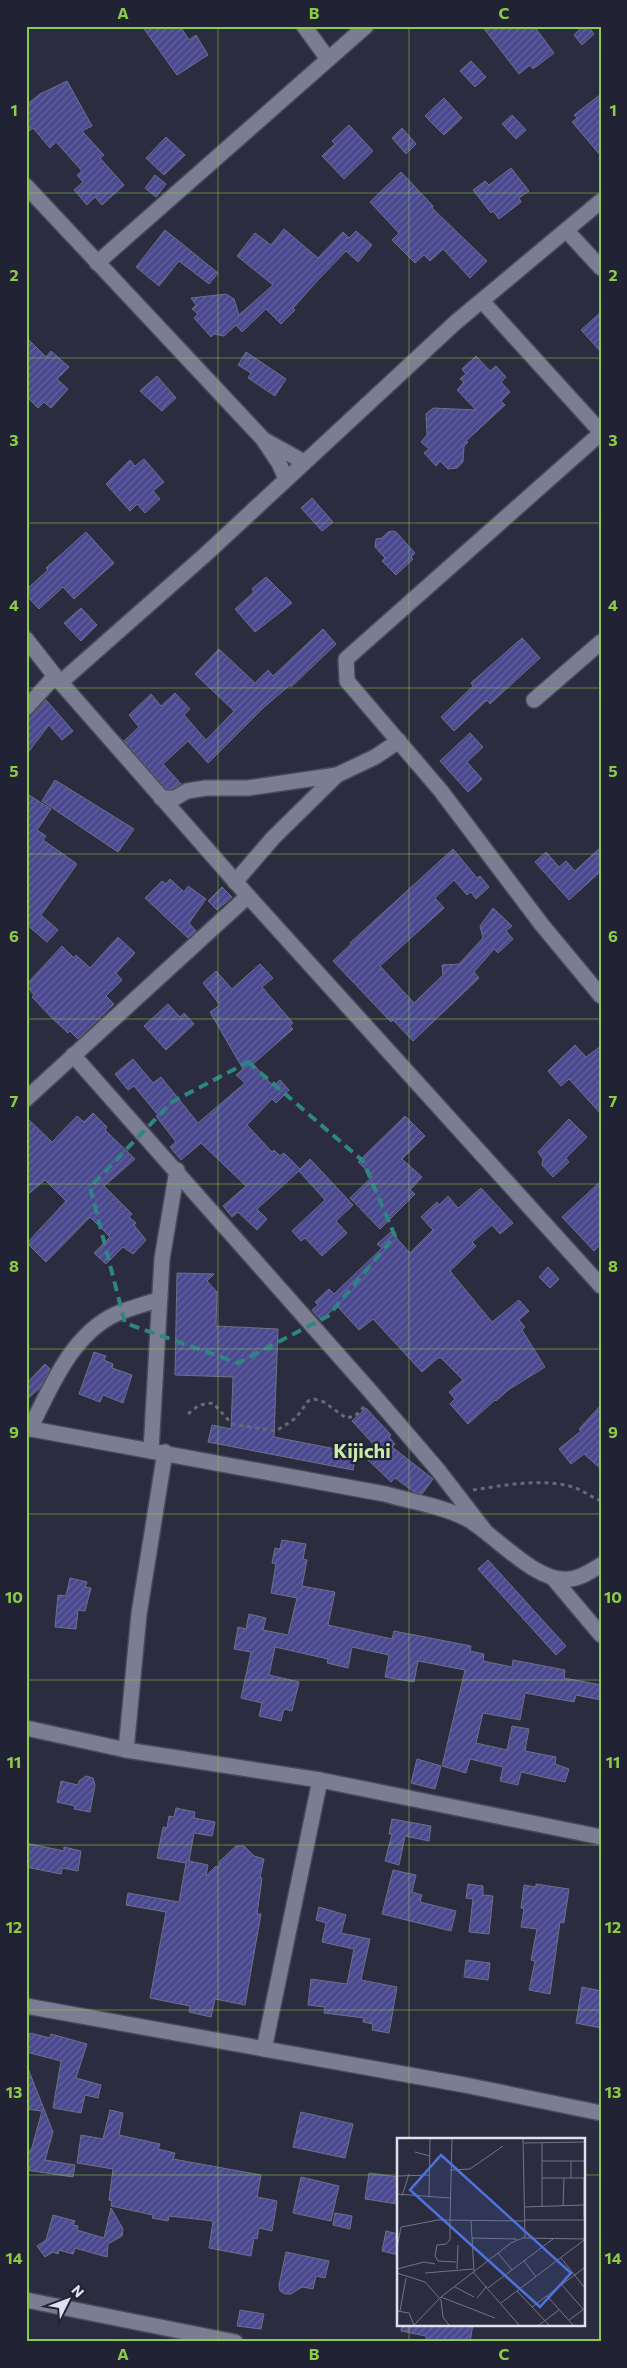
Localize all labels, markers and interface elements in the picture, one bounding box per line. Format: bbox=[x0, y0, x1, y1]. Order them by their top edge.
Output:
text: A bbox=[117, 3, 129, 22]
text: B bbox=[309, 3, 320, 22]
text: C bbox=[499, 3, 510, 22]
text: 1 bbox=[10, 100, 18, 119]
text: 1 bbox=[609, 100, 617, 119]
text: 2 bbox=[9, 265, 19, 284]
text: 2 bbox=[608, 265, 618, 284]
text: 3 bbox=[9, 430, 19, 449]
text: 3 bbox=[608, 430, 618, 449]
text: 4 bbox=[9, 595, 19, 614]
text: 4 bbox=[608, 595, 618, 614]
text: 5 bbox=[9, 761, 19, 780]
text: 5 bbox=[608, 761, 618, 780]
text: 6 bbox=[9, 926, 19, 945]
text: 6 bbox=[608, 926, 618, 945]
text: 7 bbox=[10, 1091, 19, 1110]
text: 7 bbox=[609, 1091, 618, 1110]
text: 8 bbox=[9, 1256, 19, 1275]
text: 8 bbox=[608, 1256, 618, 1275]
text: 9 bbox=[9, 1422, 19, 1441]
text: 9 bbox=[608, 1422, 618, 1441]
district label: Kijichi bbox=[333, 1438, 391, 1462]
text: 10 bbox=[5, 1587, 23, 1606]
text: 10 bbox=[604, 1587, 622, 1606]
text: 11 bbox=[7, 1752, 21, 1771]
text: 11 bbox=[606, 1752, 620, 1771]
text: 12 bbox=[6, 1917, 22, 1936]
text: 12 bbox=[605, 1917, 621, 1936]
text: 13 bbox=[6, 2082, 22, 2101]
text: 13 bbox=[605, 2082, 621, 2101]
inset map bbox=[397, 2138, 584, 2326]
text: 14 bbox=[5, 2248, 23, 2267]
text: 14 bbox=[604, 2248, 622, 2267]
north arrow bbox=[42, 2276, 92, 2326]
text: N bbox=[68, 2281, 88, 2301]
text: A bbox=[117, 2344, 129, 2363]
text: B bbox=[309, 2344, 320, 2363]
text: C bbox=[499, 2344, 510, 2363]

